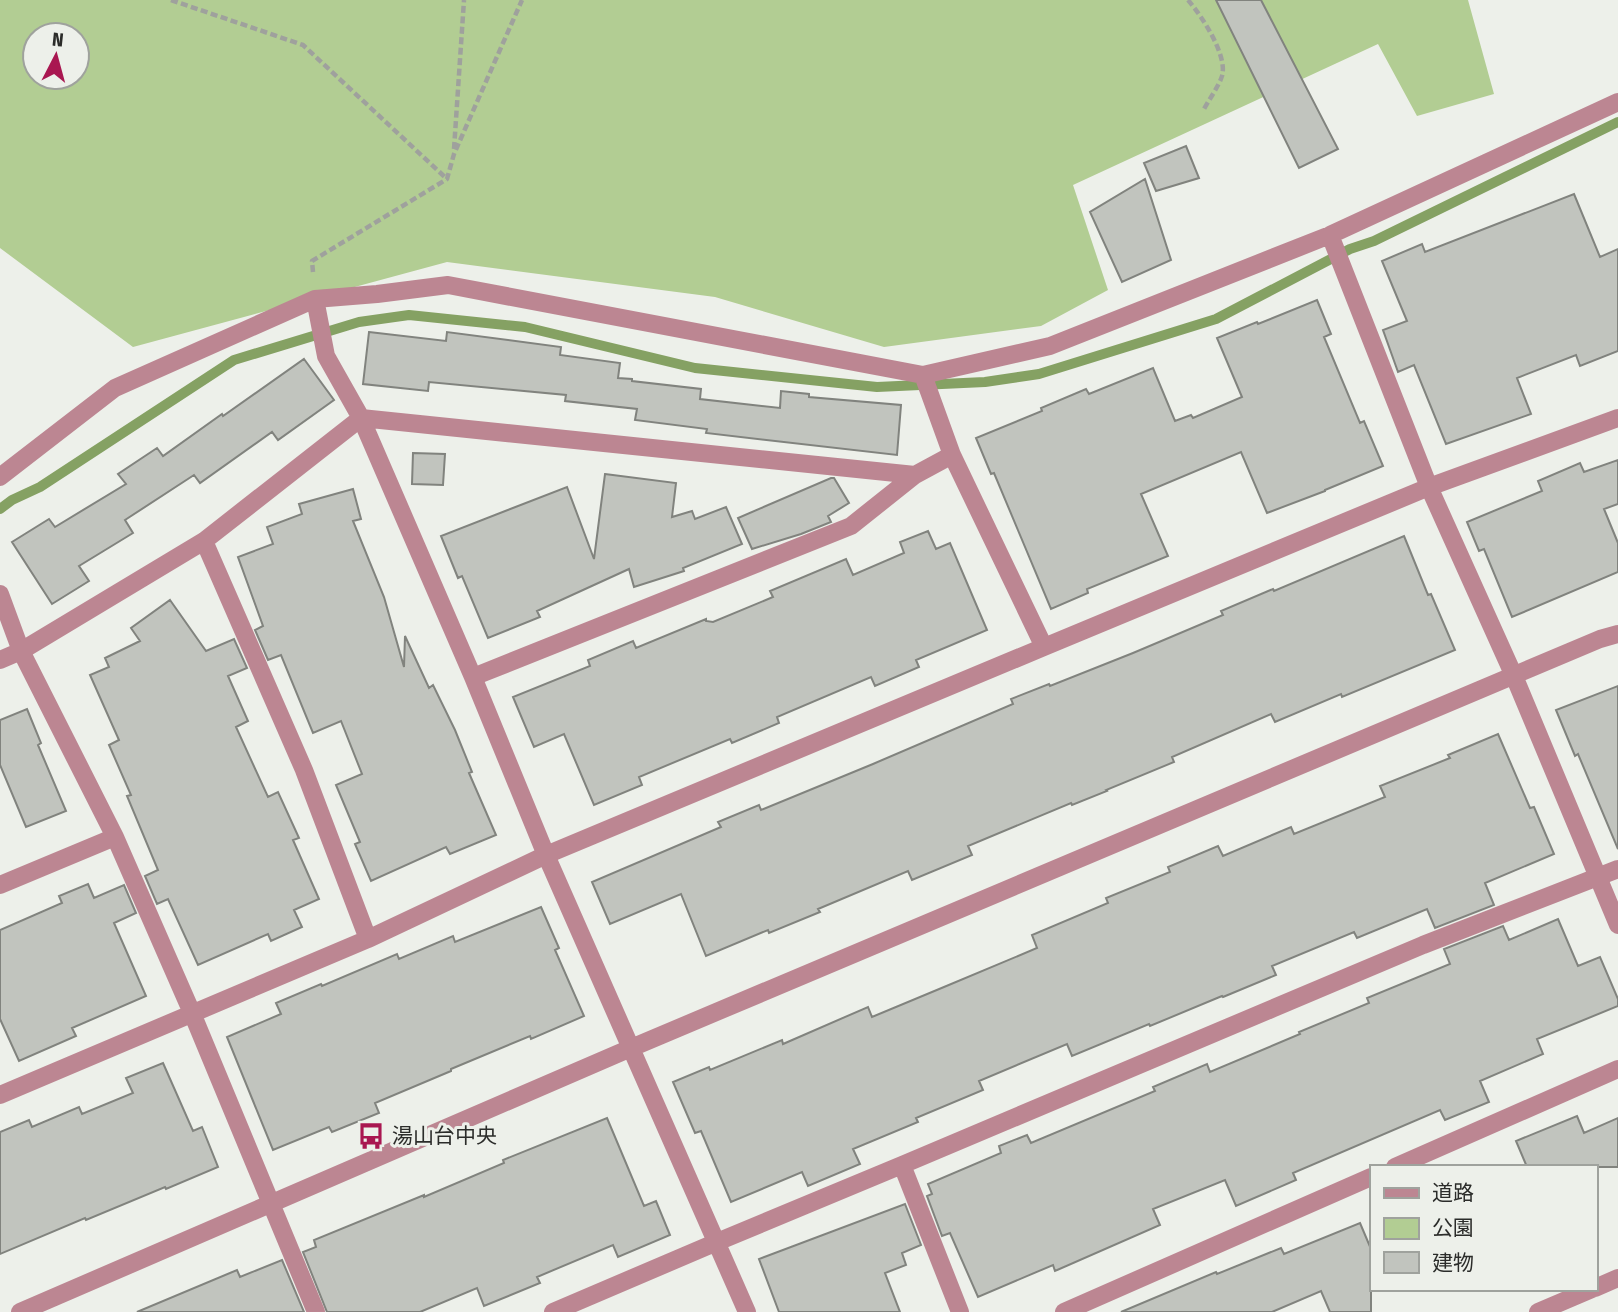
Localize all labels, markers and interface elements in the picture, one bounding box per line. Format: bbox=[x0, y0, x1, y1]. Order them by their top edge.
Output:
north arrow bbox=[21, 21, 91, 91]
text: N bbox=[51, 28, 65, 52]
bus stop icon: 湯山台中央 bbox=[356, 1121, 386, 1151]
place label: 湯山台中央 bbox=[392, 1123, 497, 1149]
legend bbox=[1370, 1165, 1597, 1291]
text: 道路 bbox=[1432, 1180, 1474, 1206]
text: 公園 bbox=[1432, 1215, 1474, 1241]
text: 建物 bbox=[1432, 1250, 1474, 1276]

